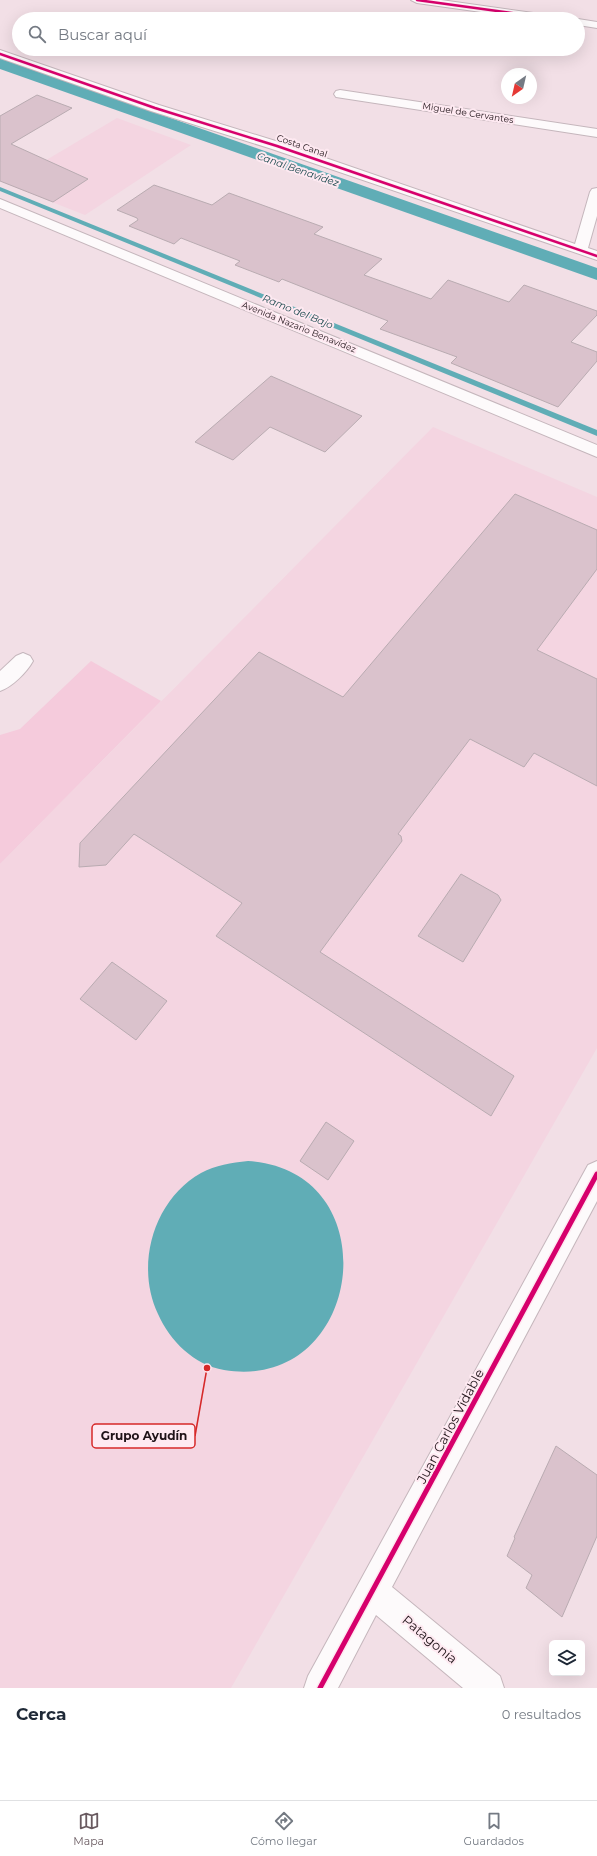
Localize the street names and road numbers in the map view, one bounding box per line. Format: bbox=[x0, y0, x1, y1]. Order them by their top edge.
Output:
street label: Miguel de Cervantes bbox=[422, 100, 515, 125]
street label: Costa Canal bbox=[275, 132, 329, 159]
street label: Avenida Nazario Benavídez bbox=[241, 299, 358, 355]
street label: Juan Carlos Vidable bbox=[413, 1366, 487, 1487]
street label: Patagonia bbox=[399, 1611, 461, 1667]

